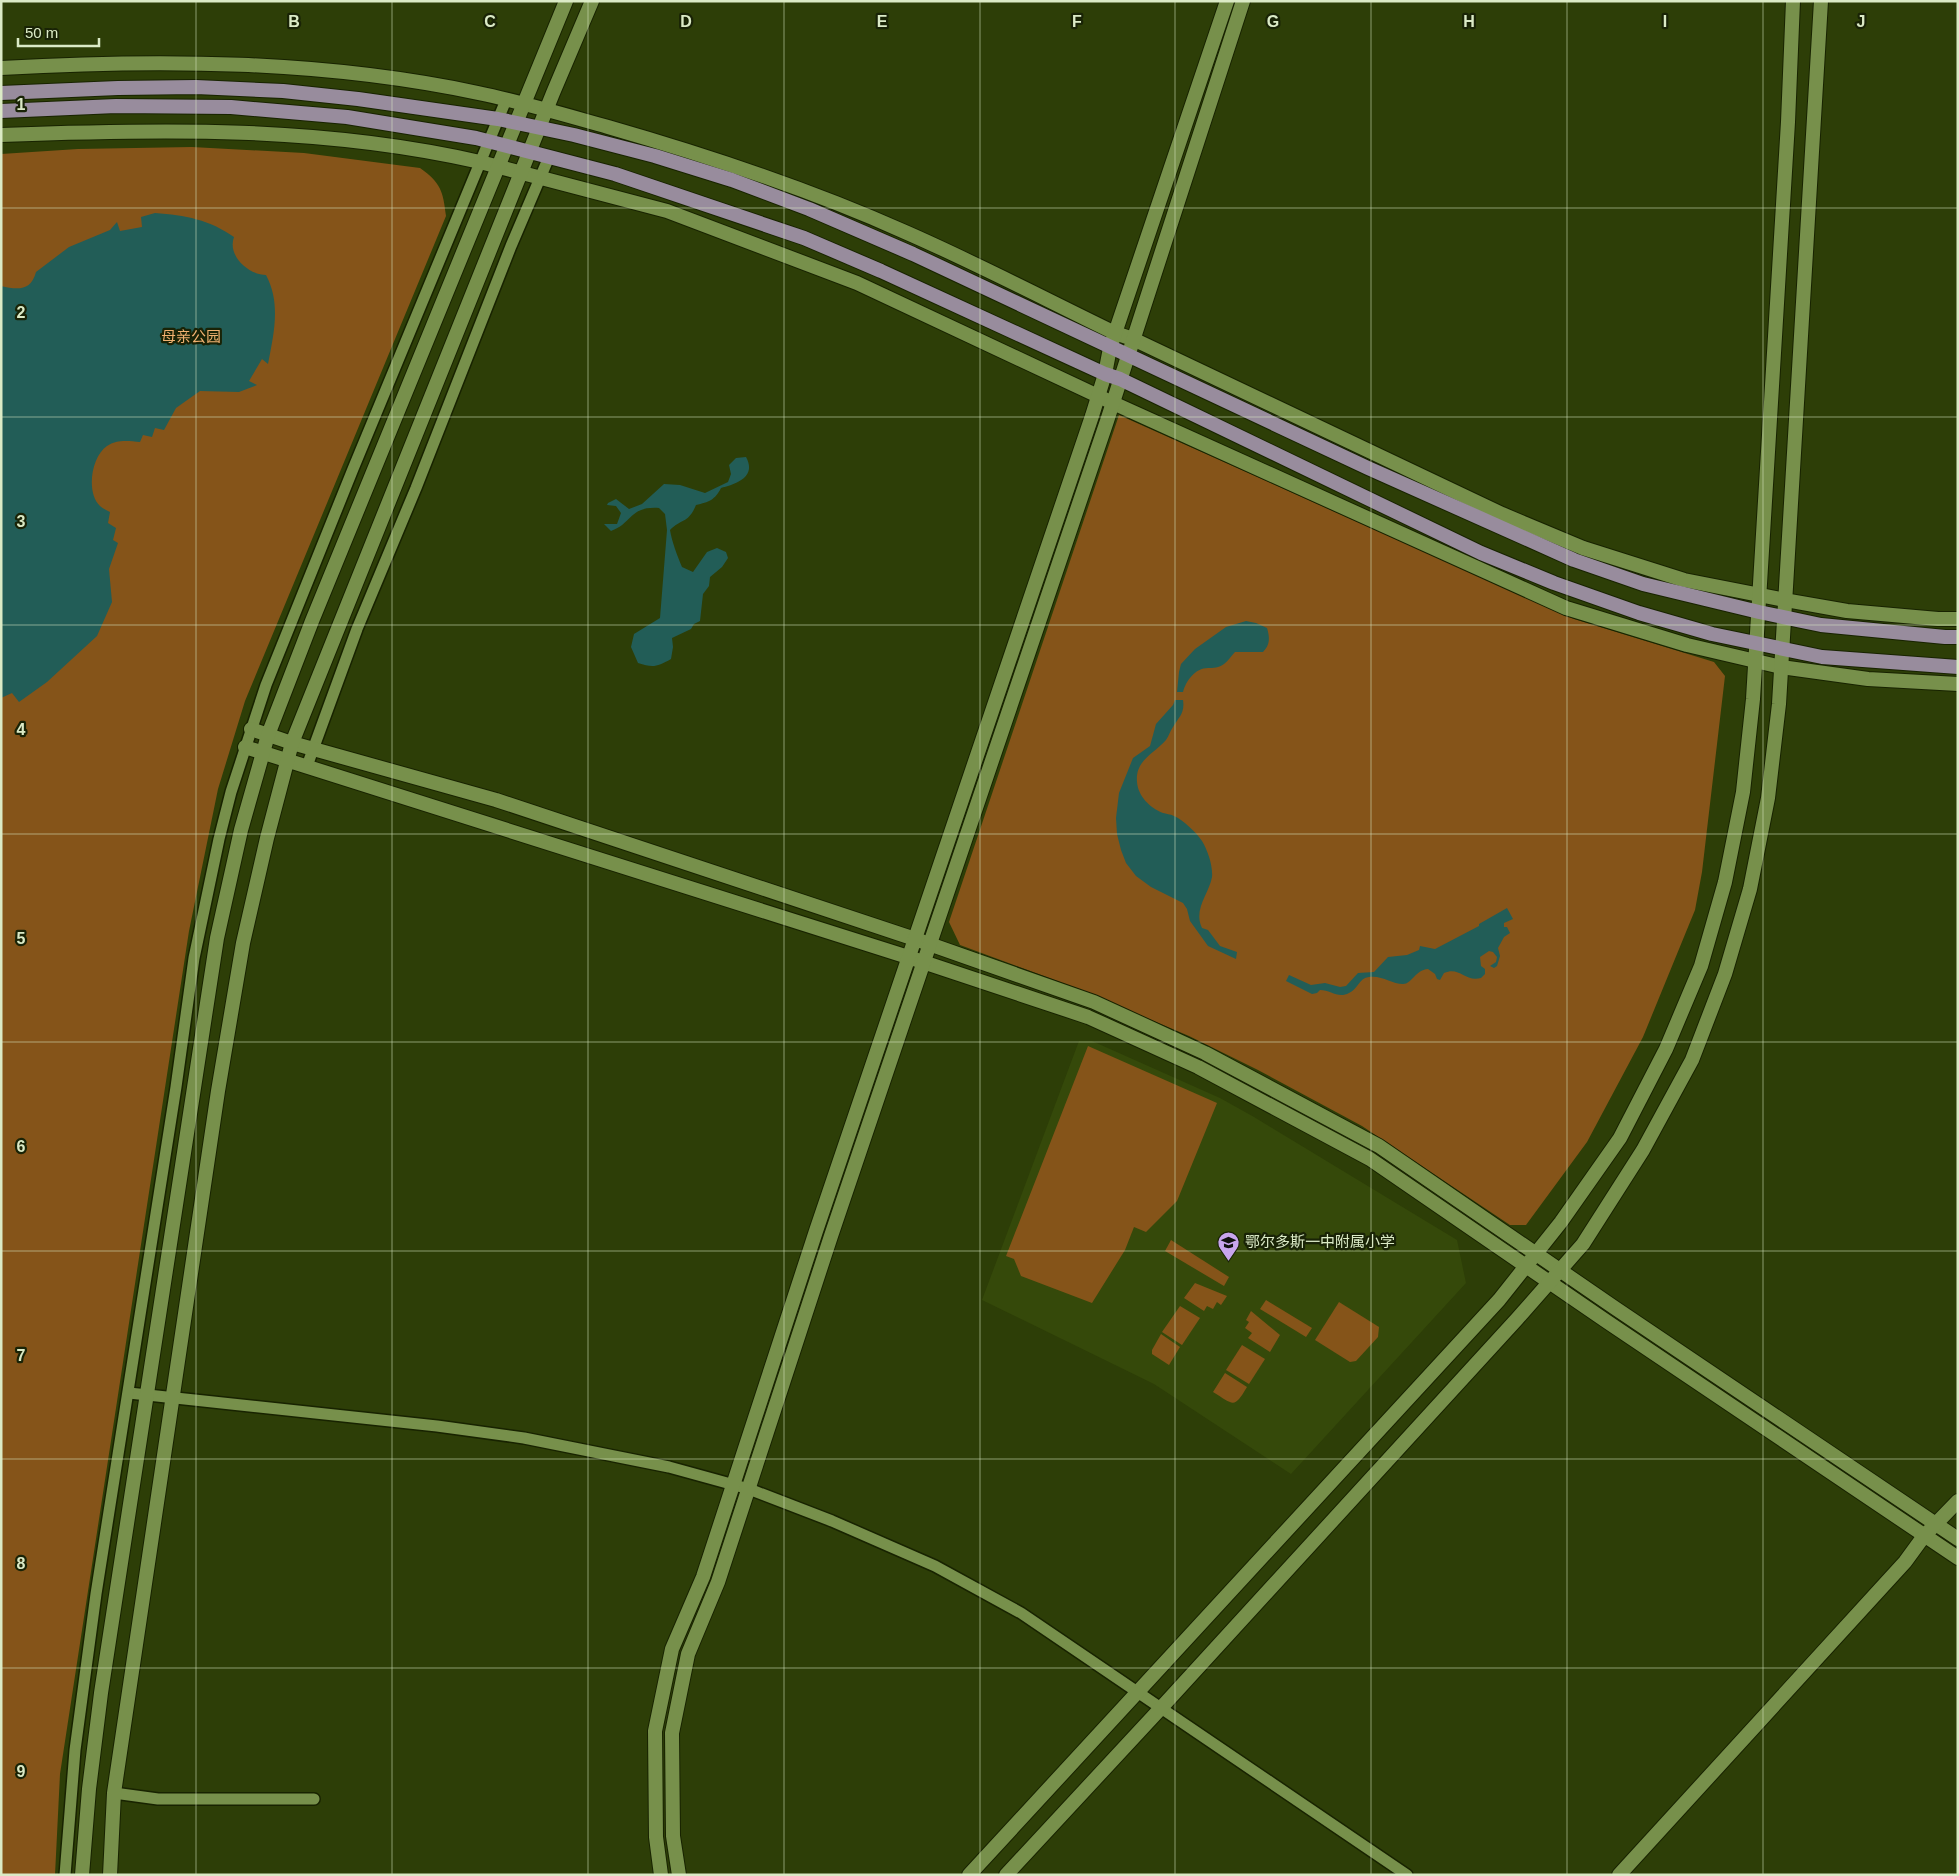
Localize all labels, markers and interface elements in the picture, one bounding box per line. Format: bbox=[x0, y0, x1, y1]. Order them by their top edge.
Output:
text: B bbox=[288, 13, 300, 30]
text: C bbox=[484, 13, 496, 30]
text: D bbox=[680, 13, 692, 30]
text: E bbox=[877, 13, 888, 30]
text: F bbox=[1072, 13, 1082, 30]
text: G bbox=[1267, 13, 1279, 30]
text: H bbox=[1463, 13, 1475, 30]
text: I bbox=[1663, 13, 1667, 30]
text: J bbox=[1857, 13, 1865, 30]
scale bar bbox=[18, 15, 99, 47]
text: 50 m bbox=[25, 24, 58, 41]
text: 1 bbox=[17, 96, 26, 113]
text: 2 bbox=[17, 304, 26, 321]
park label: 母亲公园 bbox=[161, 328, 221, 345]
text: 3 bbox=[17, 513, 26, 530]
text: 4 bbox=[17, 721, 26, 738]
text: 5 bbox=[17, 930, 26, 947]
text: 6 bbox=[17, 1138, 26, 1155]
school or university icon: 鄂尔多斯一中附属小学 bbox=[1217, 1230, 1241, 1261]
place label: 鄂尔多斯一中附属小学 bbox=[1245, 1233, 1395, 1250]
text: 7 bbox=[17, 1347, 26, 1364]
text: 8 bbox=[17, 1555, 26, 1572]
text: 9 bbox=[17, 1763, 26, 1780]

